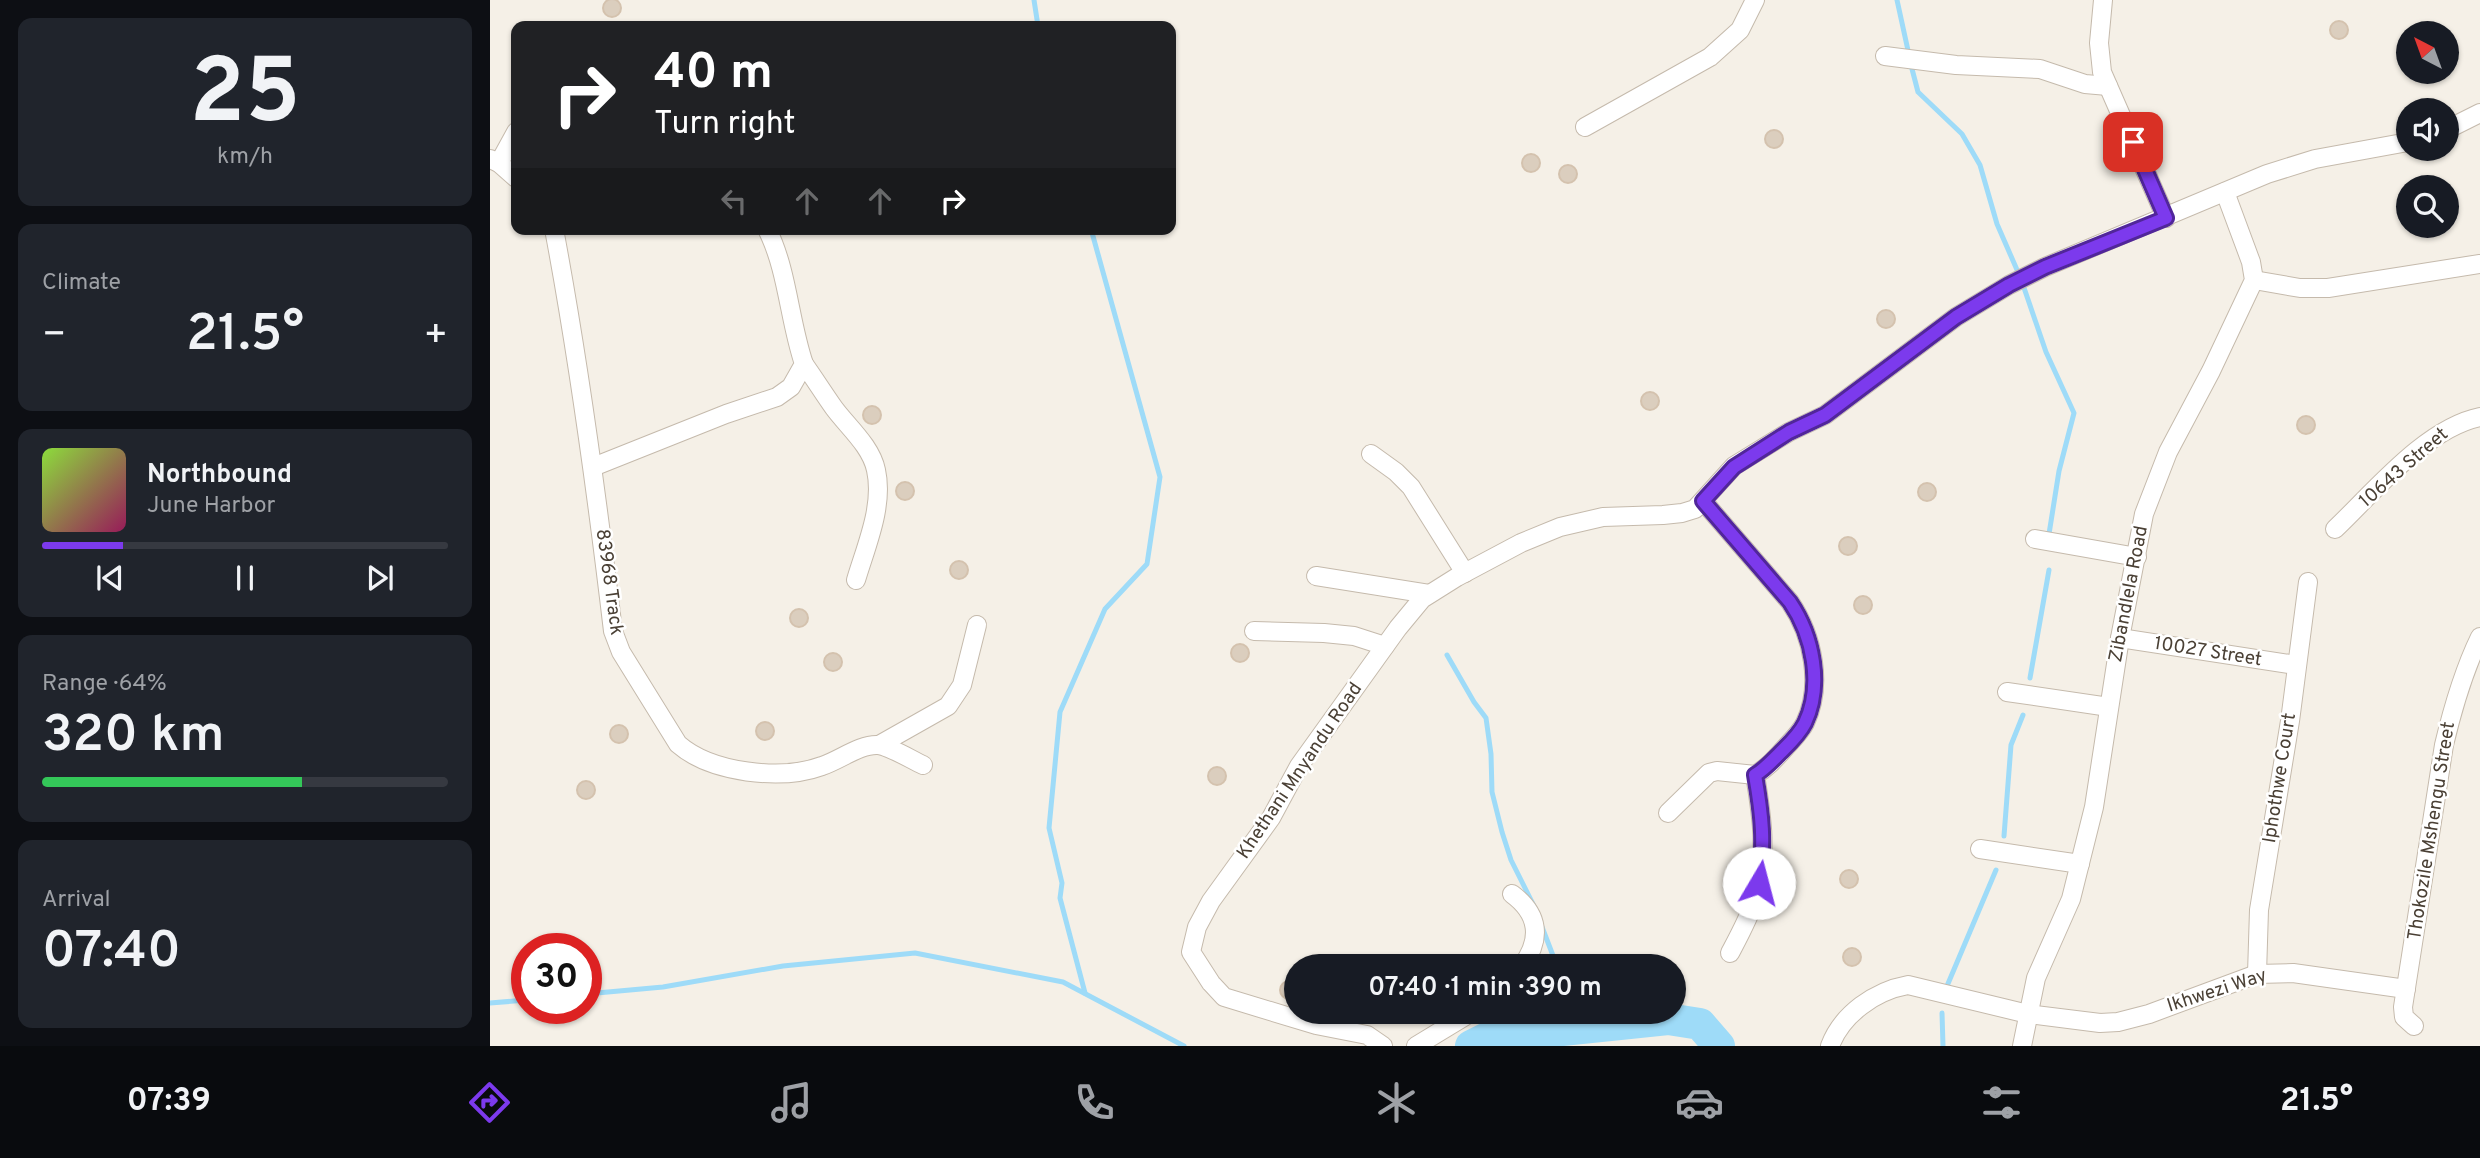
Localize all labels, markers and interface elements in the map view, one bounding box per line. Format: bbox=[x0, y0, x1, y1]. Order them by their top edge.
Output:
north arrow bbox=[2396, 21, 2459, 84]
map controls bbox=[2396, 21, 2459, 238]
text: 25 bbox=[189, 40, 301, 155]
text: 40 m bbox=[654, 44, 773, 106]
icon: right bbox=[539, 49, 630, 140]
button: sound bbox=[2396, 98, 2459, 161]
text: Turn right bbox=[654, 105, 796, 145]
pin bbox=[2103, 112, 2163, 172]
icon: arrive bbox=[2114, 123, 2152, 161]
text: km/h bbox=[217, 143, 273, 172]
button: search bbox=[2396, 175, 2459, 238]
icon: left bbox=[715, 182, 753, 220]
icon: ahead bbox=[788, 182, 826, 220]
icon: ahead bbox=[861, 182, 899, 220]
icon: right bbox=[934, 182, 972, 220]
text: Climate bbox=[42, 269, 121, 298]
text: 21.5° bbox=[186, 303, 304, 369]
text: − bbox=[42, 312, 67, 361]
text: + bbox=[423, 312, 448, 361]
street label: 10643 Street bbox=[2354, 423, 2454, 513]
text: Northbound bbox=[147, 459, 292, 492]
text: June Harbor bbox=[147, 492, 275, 521]
street label: Zibandlela Road bbox=[2104, 524, 2154, 664]
street label: 83968 Track bbox=[590, 527, 628, 637]
icon: previous bbox=[91, 559, 129, 597]
icon: pause bbox=[226, 559, 264, 597]
icon: next bbox=[361, 559, 399, 597]
street label: 10027 Street bbox=[2152, 632, 2264, 672]
text: Range · 64% bbox=[42, 670, 167, 699]
street label: Khethani Mnyandu Road bbox=[1232, 678, 1368, 864]
text: 320 km bbox=[42, 704, 224, 770]
street label: Iphothwe Court bbox=[2258, 711, 2302, 845]
street label: Thokozile Mshengu Street bbox=[2403, 720, 2461, 942]
position arrow bbox=[1722, 846, 1796, 920]
text: Arrival bbox=[42, 886, 111, 915]
text: 07:40 bbox=[42, 920, 181, 986]
speed limit sign: 30 bbox=[511, 933, 602, 1024]
street label: Ikhwezi Way bbox=[2164, 964, 2270, 1018]
text: 07:40 · 1 min · 390 m bbox=[1368, 972, 1602, 1005]
icon: directions bbox=[465, 1078, 514, 1127]
icon: music bbox=[767, 1078, 816, 1127]
icon: phone bbox=[1070, 1078, 1119, 1127]
icon: climate bbox=[1372, 1078, 1421, 1127]
icon: car bbox=[1675, 1078, 1724, 1127]
icon: filters bbox=[1977, 1078, 2026, 1127]
text: 07:39 bbox=[127, 1082, 211, 1122]
text: 21.5° bbox=[2280, 1082, 2353, 1122]

